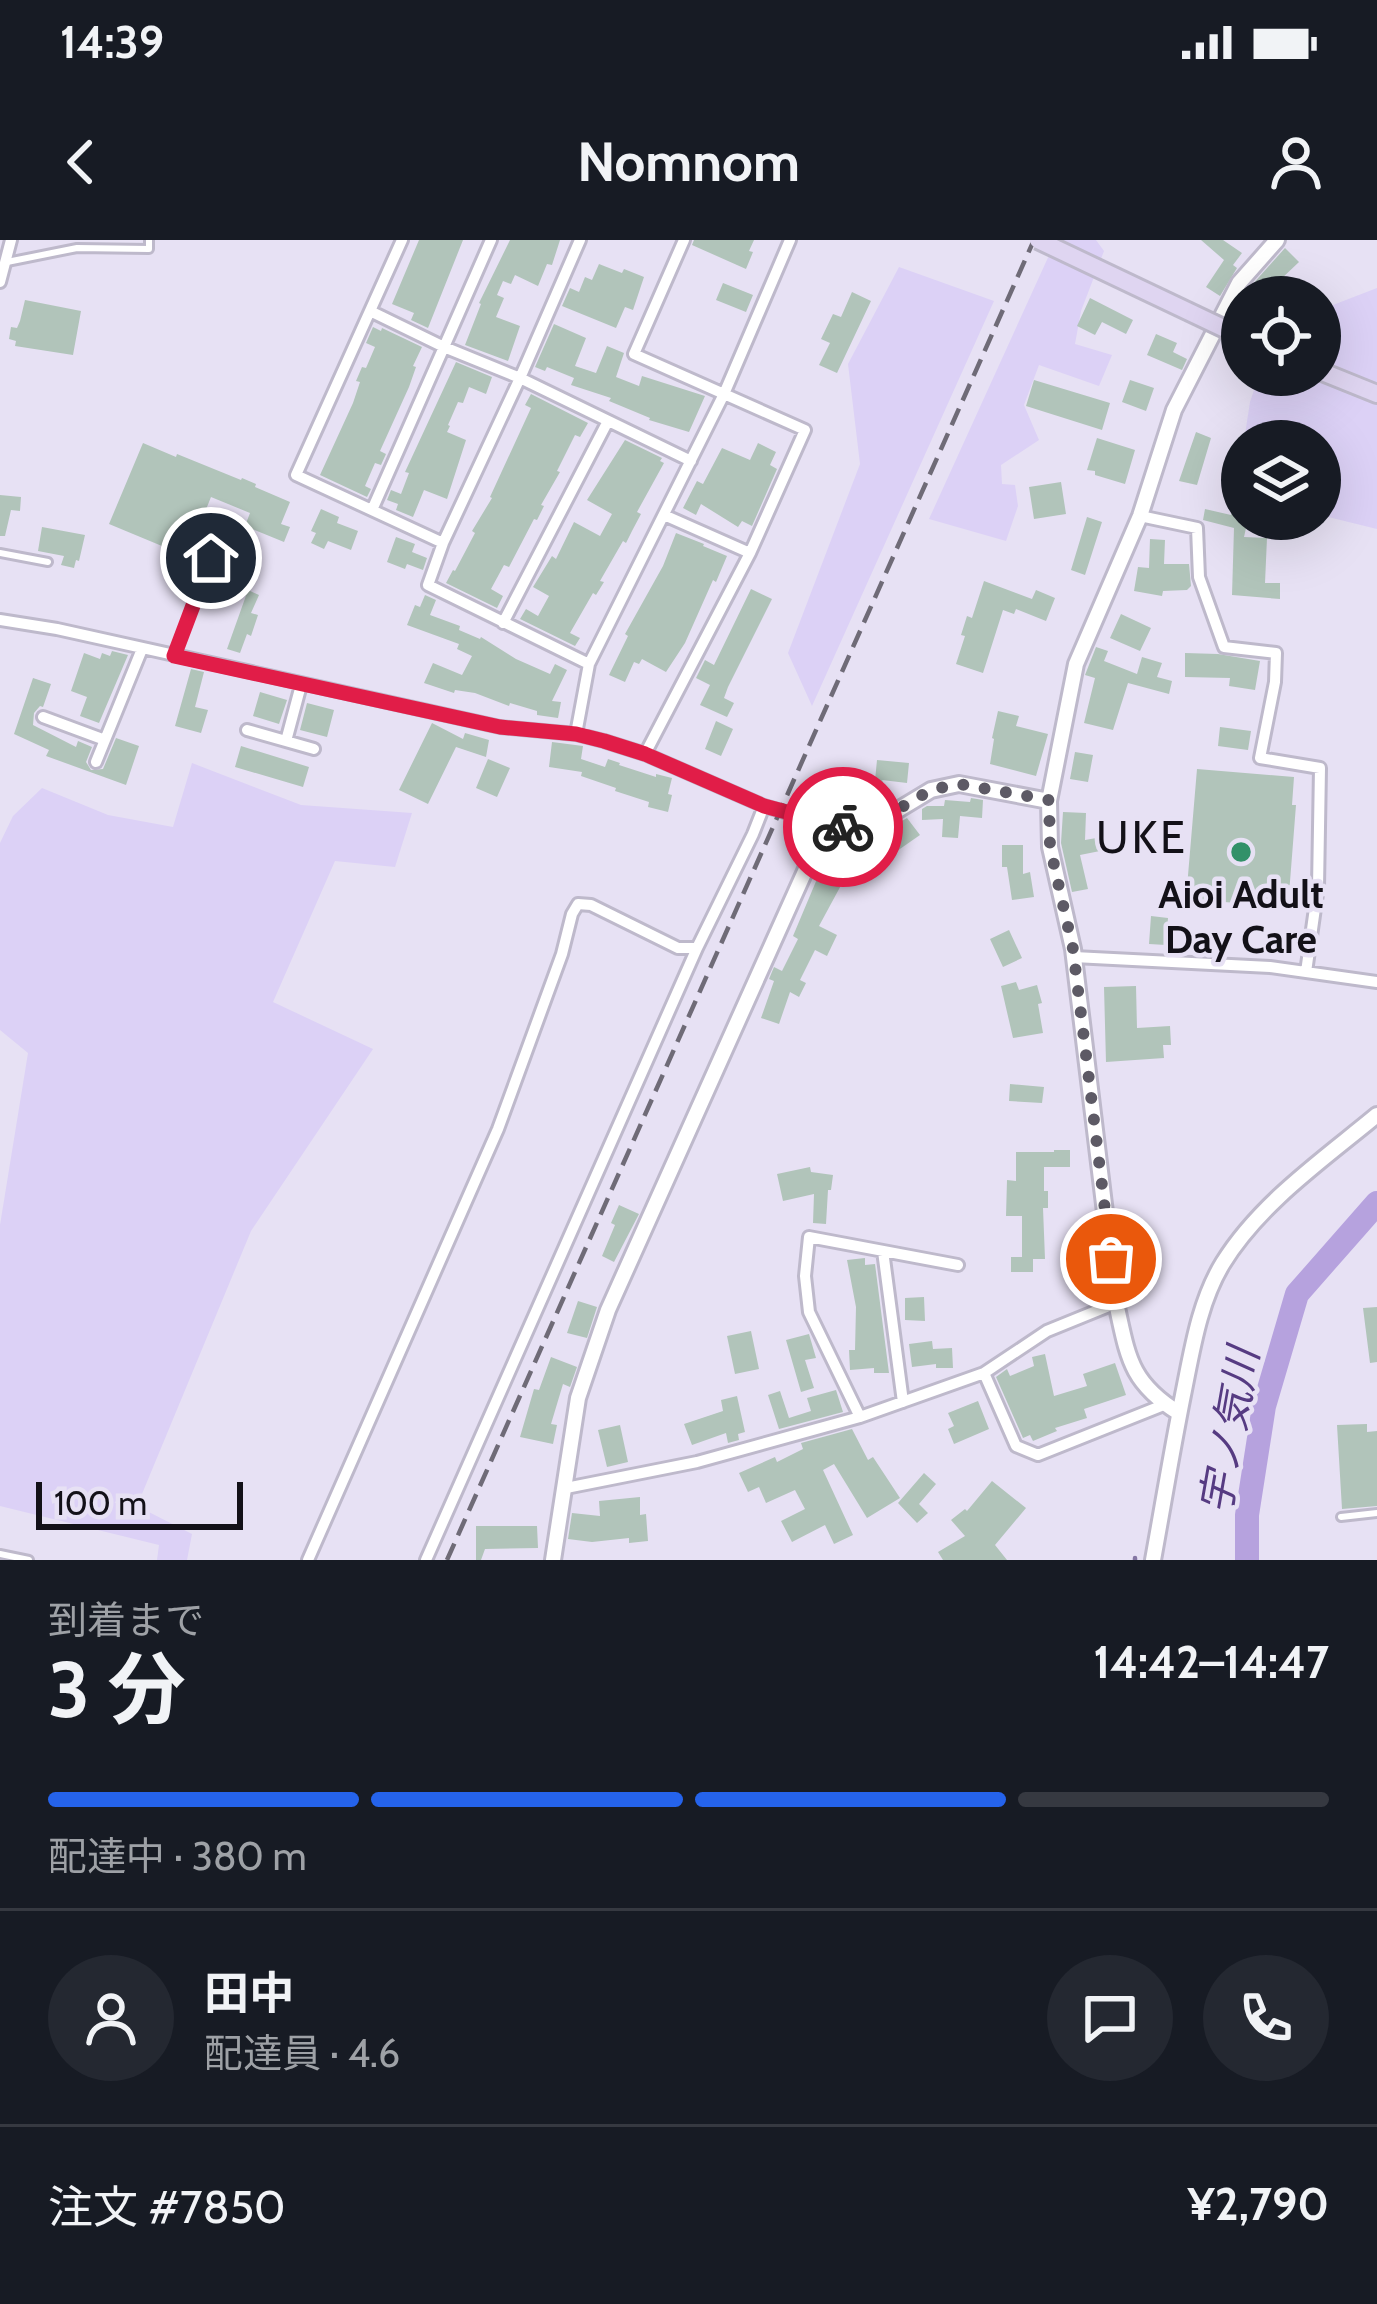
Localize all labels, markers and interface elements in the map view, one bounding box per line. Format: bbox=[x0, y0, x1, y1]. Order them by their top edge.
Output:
text: 14:39 bbox=[60, 15, 164, 69]
icon: back bbox=[48, 129, 114, 195]
text: Nomnom bbox=[577, 129, 800, 195]
icon: person bbox=[1263, 129, 1329, 195]
map controls bbox=[1221, 276, 1341, 540]
button: locate bbox=[1221, 276, 1341, 396]
button: layers bbox=[1221, 420, 1341, 540]
pin bbox=[160, 507, 262, 609]
icon: home bbox=[178, 525, 244, 591]
courier bbox=[783, 767, 903, 887]
icon: bike bbox=[810, 794, 876, 860]
district label: UKE bbox=[1096, 810, 1188, 864]
marker: Aioi Adult Day Care bbox=[1228, 839, 1254, 865]
place label: Aioi Adult Day Care bbox=[1158, 870, 1324, 963]
pin bbox=[1060, 1208, 1162, 1310]
icon: bag bbox=[1078, 1226, 1144, 1292]
water label: 宇ノ気川 bbox=[1189, 1340, 1270, 1518]
scale bar bbox=[36, 1476, 243, 1529]
text: 100 m bbox=[54, 1483, 147, 1523]
text: 到着まで bbox=[48, 1596, 204, 1644]
text: 14:42–14:47 bbox=[1094, 1635, 1329, 1689]
text: 3 分 bbox=[48, 1642, 186, 1737]
text: 配達中 · 380 m bbox=[48, 1832, 307, 1880]
button: person bbox=[48, 1955, 174, 2081]
button: chat bbox=[1047, 1955, 1173, 2081]
button: phone bbox=[1203, 1955, 1329, 2081]
text: 田中 bbox=[204, 1966, 294, 2020]
text: 配達員 · 4.6 bbox=[204, 2029, 400, 2077]
text: ¥2,790 bbox=[1188, 2177, 1329, 2231]
text: 注文 #7850 bbox=[48, 2180, 285, 2234]

